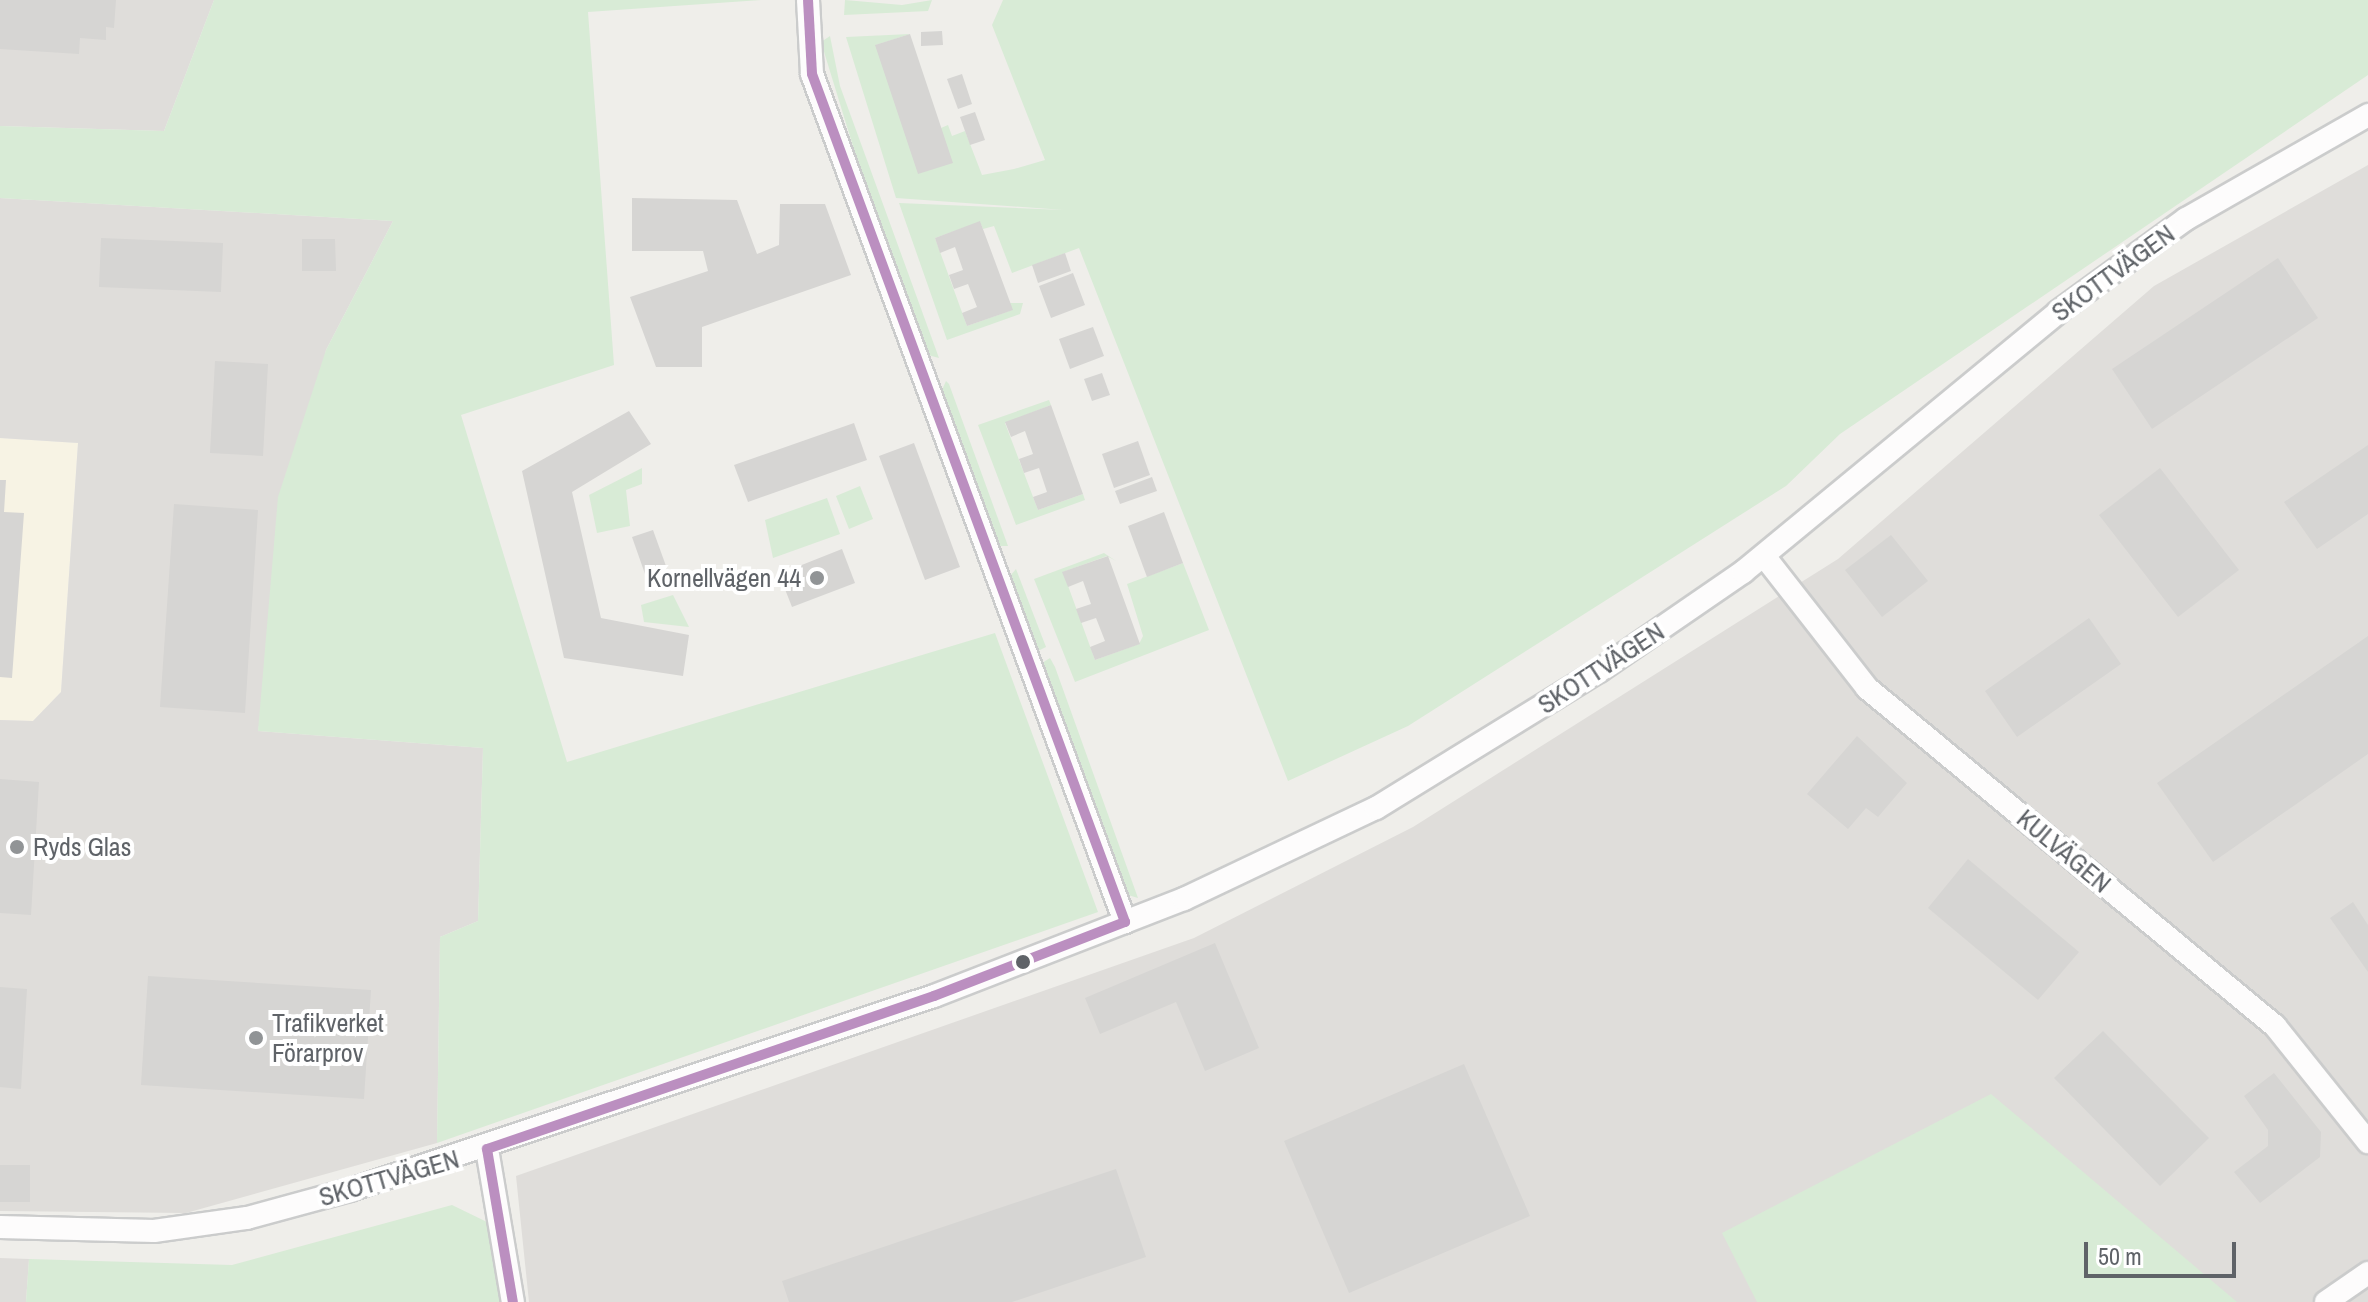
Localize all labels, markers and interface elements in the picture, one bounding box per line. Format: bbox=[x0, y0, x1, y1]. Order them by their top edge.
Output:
street label: SKOTTVÄGEN bbox=[2046, 218, 2180, 328]
place label: Kornellvägen 44 bbox=[647, 562, 801, 594]
marker: Kornellvägen 44 bbox=[808, 569, 826, 587]
street label: SKOTTVÄGEN bbox=[1532, 616, 1670, 720]
street label: KULVÄGEN bbox=[2011, 803, 2117, 899]
place label: Ryds Glas bbox=[33, 831, 131, 863]
marker: Ryds Glas bbox=[8, 838, 26, 856]
unlabelled marker bbox=[1015, 954, 1031, 970]
place label: Trafikverket Förarprov bbox=[272, 1007, 384, 1068]
marker: Trafikverket Förarprov bbox=[247, 1029, 265, 1047]
street label: SKOTTVÄGEN bbox=[315, 1143, 463, 1213]
scale bar bbox=[2088, 1226, 2240, 1276]
text: 50 m bbox=[2098, 1240, 2142, 1272]

